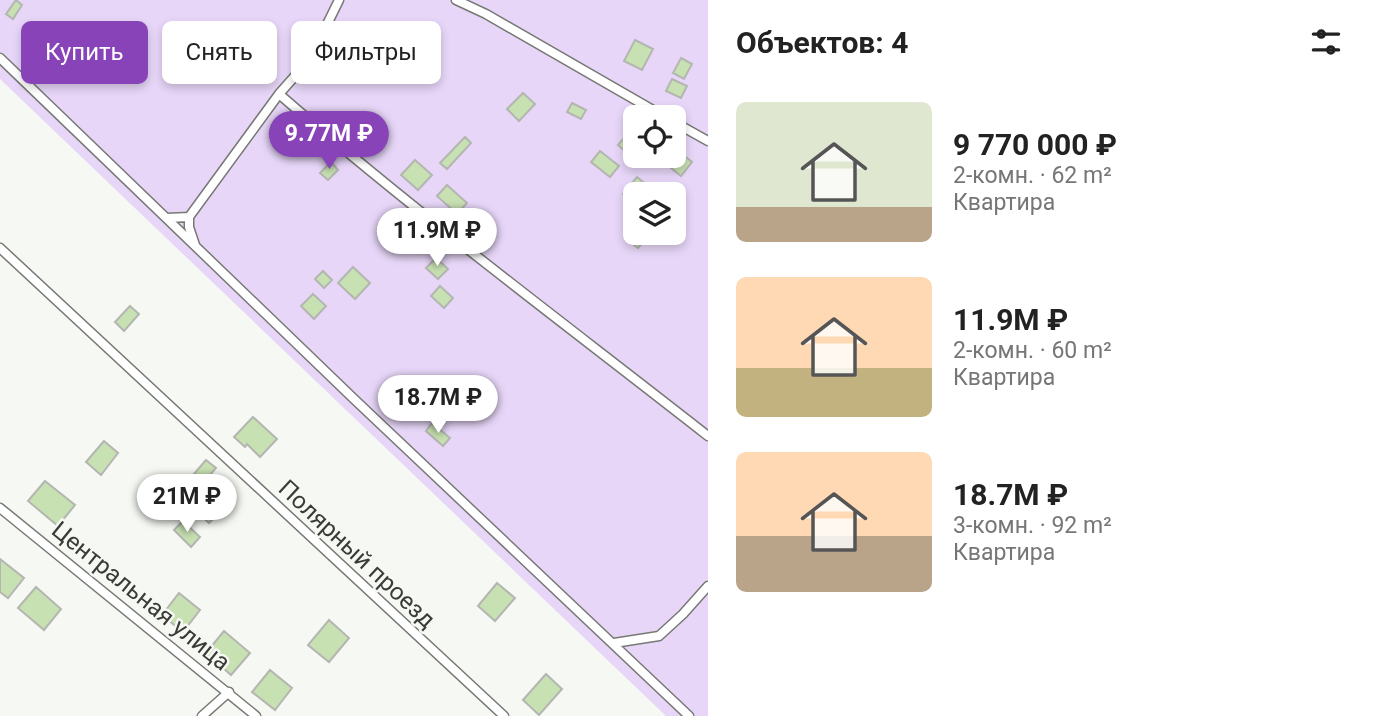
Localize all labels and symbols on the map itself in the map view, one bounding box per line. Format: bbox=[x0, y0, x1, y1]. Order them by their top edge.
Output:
pin: 9.77M ₽ bbox=[264, 111, 394, 171]
pin: 11.9M ₽ bbox=[372, 208, 502, 268]
pin: 18.7M ₽ bbox=[373, 376, 503, 435]
street label: Полярный проезд bbox=[273, 474, 441, 634]
pin: 21M ₽ bbox=[138, 475, 236, 534]
street label: Центральная улица bbox=[46, 516, 236, 676]

